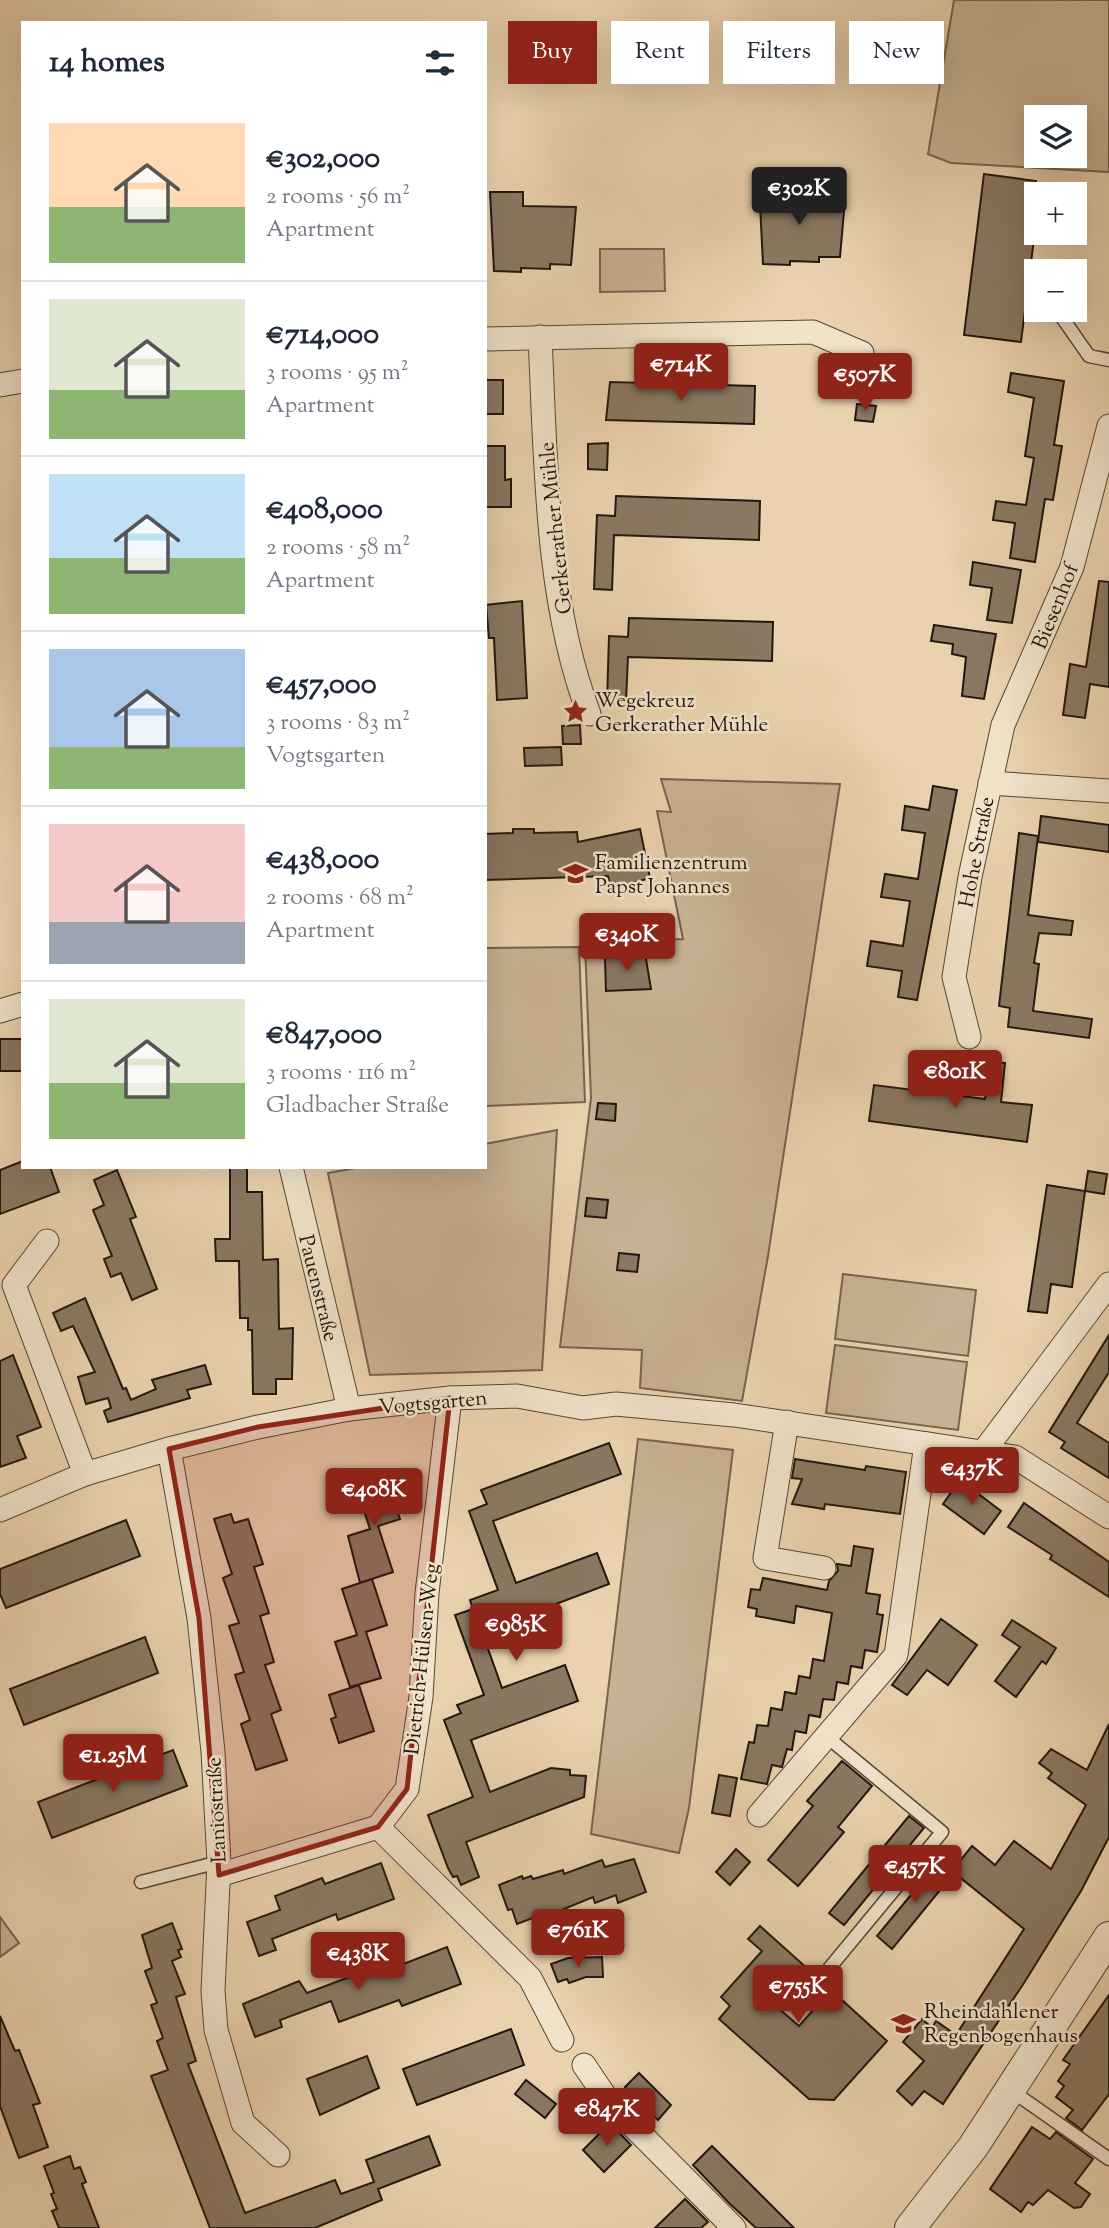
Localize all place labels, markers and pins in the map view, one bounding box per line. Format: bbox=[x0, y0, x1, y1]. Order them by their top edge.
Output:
pin: €302K bbox=[750, 168, 848, 227]
pin: €714K bbox=[632, 344, 730, 403]
pin: €507K bbox=[816, 354, 914, 413]
place label: Wegekreuz Gerkerather Mühle bbox=[595, 687, 768, 741]
place icon: Wegekreuz Gerkerather Mühle bbox=[561, 698, 589, 726]
place label: Familienzentrum Papst Johannes bbox=[595, 849, 748, 903]
school or university icon: Familienzentrum Papst Johannes bbox=[561, 860, 589, 888]
pin: €340K bbox=[578, 914, 676, 973]
pin: €801K bbox=[906, 1050, 1004, 1110]
pin: €437K bbox=[923, 1448, 1021, 1507]
pin: €408K bbox=[325, 1468, 423, 1528]
pin: €985K bbox=[467, 1604, 565, 1663]
pin: €1.25M bbox=[56, 1734, 170, 1794]
pin: €457K bbox=[866, 1846, 964, 1905]
pin: €761K bbox=[529, 1910, 627, 1969]
pin: €438K bbox=[309, 1932, 407, 1992]
pin: €755K bbox=[749, 1966, 847, 2025]
place label: Rheindahlener Regenbogenhaus bbox=[924, 1998, 1078, 2052]
school or university icon: Rheindahlener Regenbogenhaus bbox=[890, 2009, 918, 2037]
pin: €847K bbox=[558, 2088, 656, 2148]

